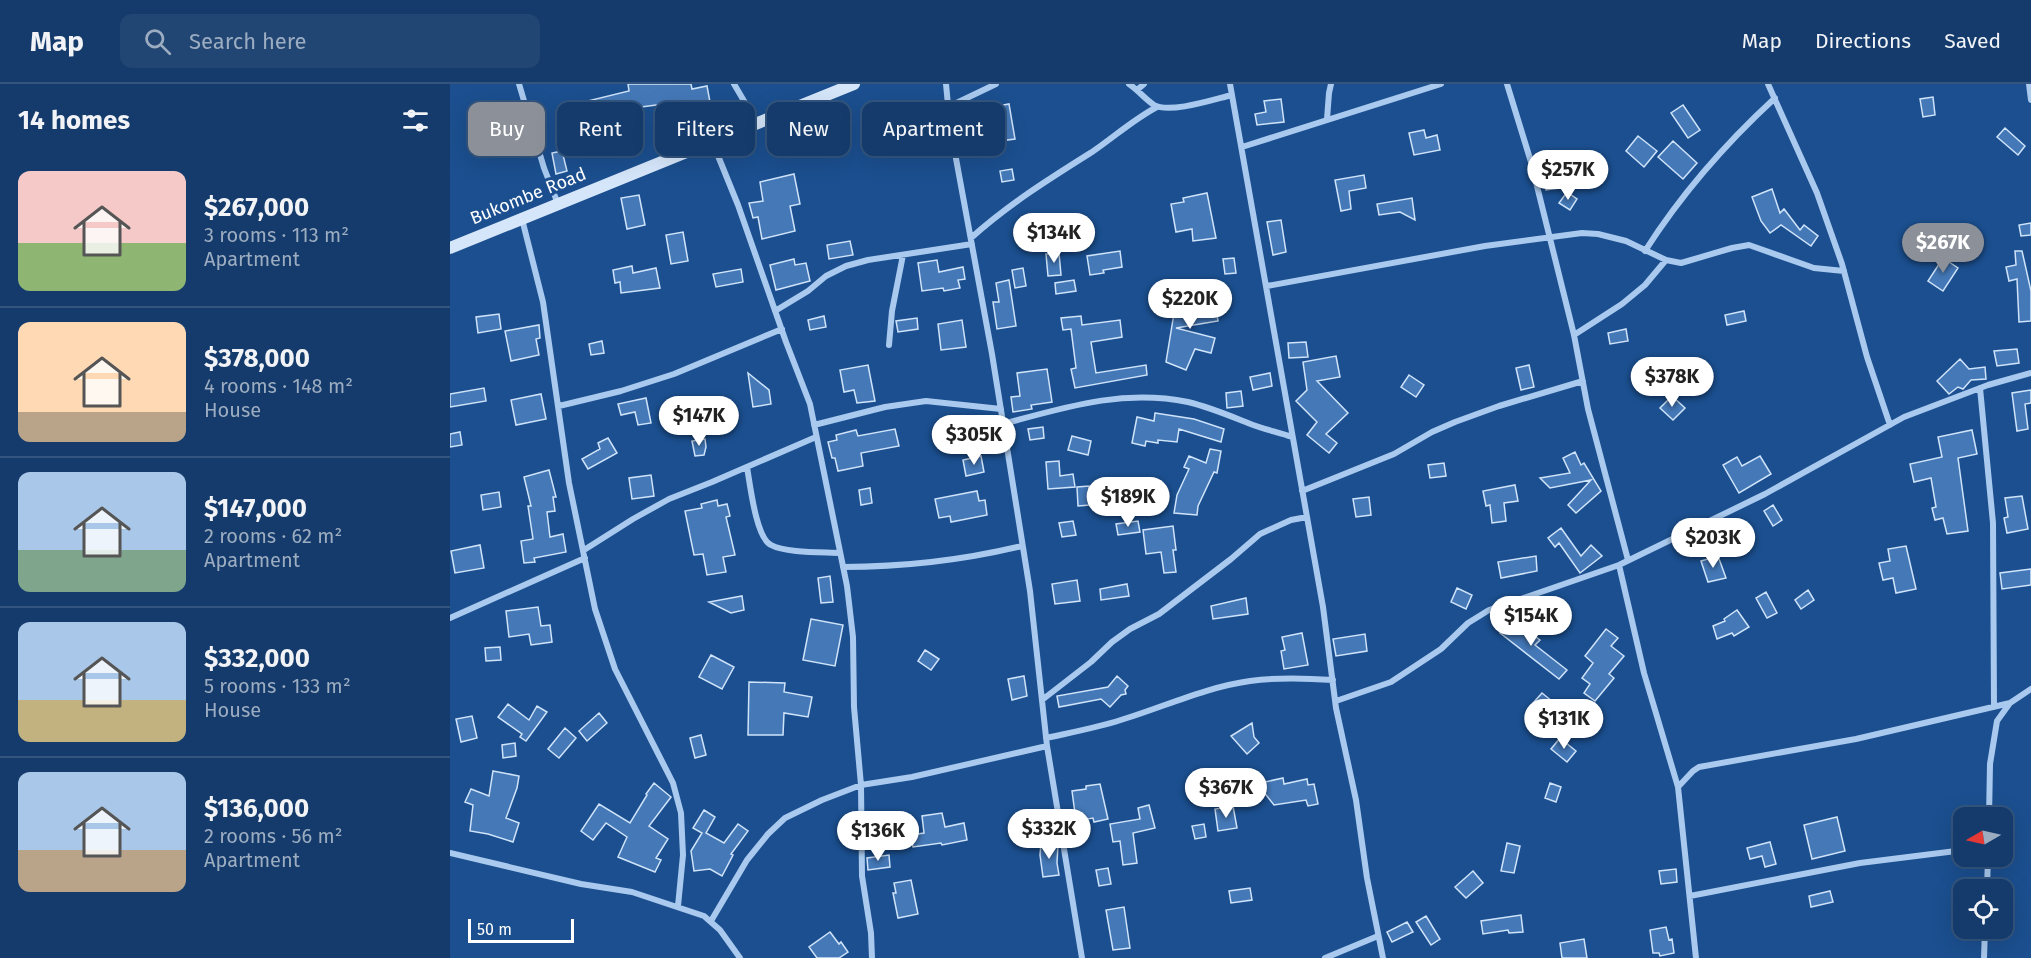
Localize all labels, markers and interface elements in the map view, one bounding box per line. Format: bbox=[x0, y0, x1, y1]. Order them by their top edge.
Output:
search box bbox=[120, 14, 540, 68]
text: Map bbox=[30, 25, 84, 58]
icon: search bbox=[141, 25, 174, 58]
text: Search here bbox=[189, 28, 307, 55]
text: Map bbox=[1742, 28, 1782, 54]
text: Directions bbox=[1815, 28, 1911, 54]
text: Saved bbox=[1944, 28, 2001, 54]
chip: Buy bbox=[468, 102, 545, 156]
chip: Rent bbox=[557, 102, 643, 156]
chip: Filters bbox=[655, 102, 755, 156]
chip: New bbox=[767, 102, 850, 156]
chip: Apartment bbox=[862, 102, 1005, 156]
icon: filters bbox=[399, 104, 432, 137]
text: 14 homes bbox=[18, 105, 130, 136]
pin: $257K bbox=[1526, 150, 1610, 201]
text: $257K bbox=[1541, 157, 1595, 181]
street label: Bukombe Road bbox=[467, 163, 589, 229]
text: $267,000 bbox=[204, 192, 309, 223]
icon: home bbox=[66, 195, 138, 267]
pin: $134K bbox=[1012, 213, 1096, 264]
text: $134K bbox=[1027, 220, 1081, 244]
text: 3 rooms · 113 m² bbox=[204, 223, 349, 247]
pin: $267K bbox=[1901, 223, 1985, 274]
text: $267K bbox=[1916, 230, 1970, 254]
text: Apartment bbox=[204, 247, 300, 271]
pin: $220K bbox=[1148, 279, 1232, 330]
text: $220K bbox=[1162, 286, 1218, 310]
text: $378,000 bbox=[204, 343, 310, 374]
icon: home bbox=[66, 346, 138, 418]
pin: $378K bbox=[1630, 357, 1714, 408]
text: $378K bbox=[1645, 364, 1699, 388]
text: 4 rooms · 148 m² bbox=[204, 374, 353, 398]
pin: $147K bbox=[657, 396, 741, 447]
text: House bbox=[204, 398, 261, 422]
text: $147K bbox=[673, 403, 725, 427]
pin: $305K bbox=[932, 415, 1016, 466]
text: $305K bbox=[946, 422, 1002, 446]
pin: $189K bbox=[1086, 477, 1170, 528]
text: $189K bbox=[1101, 484, 1155, 508]
text: $147,000 bbox=[204, 493, 307, 524]
icon: home bbox=[66, 496, 138, 568]
pin: $203K bbox=[1671, 518, 1755, 569]
text: 2 rooms · 62 m² bbox=[204, 524, 342, 548]
text: $203K bbox=[1685, 525, 1741, 549]
text: Apartment bbox=[204, 548, 300, 572]
pin: $154K bbox=[1489, 596, 1573, 647]
text: $154K bbox=[1504, 603, 1558, 627]
text: $332,000 bbox=[204, 643, 310, 674]
icon: home bbox=[66, 646, 138, 718]
text: 5 rooms · 133 m² bbox=[204, 674, 351, 698]
text: House bbox=[204, 698, 261, 722]
pin: $131K bbox=[1522, 699, 1606, 750]
text: $131K bbox=[1538, 706, 1590, 730]
pin: $367K bbox=[1184, 768, 1268, 819]
text: $367K bbox=[1199, 775, 1253, 799]
text: $136,000 bbox=[204, 793, 309, 824]
icon: home bbox=[66, 796, 138, 868]
north arrow bbox=[1953, 807, 2013, 867]
map controls bbox=[1953, 807, 2013, 939]
pin: $332K bbox=[1007, 809, 1091, 860]
pin: $136K bbox=[836, 811, 920, 862]
text: $332K bbox=[1022, 816, 1076, 840]
text: $136K bbox=[851, 818, 905, 842]
text: 2 rooms · 56 m² bbox=[204, 824, 343, 848]
text: Apartment bbox=[204, 848, 300, 872]
button: locate bbox=[1953, 879, 2013, 939]
scale bar bbox=[468, 916, 574, 944]
text: 50 m bbox=[477, 920, 512, 939]

